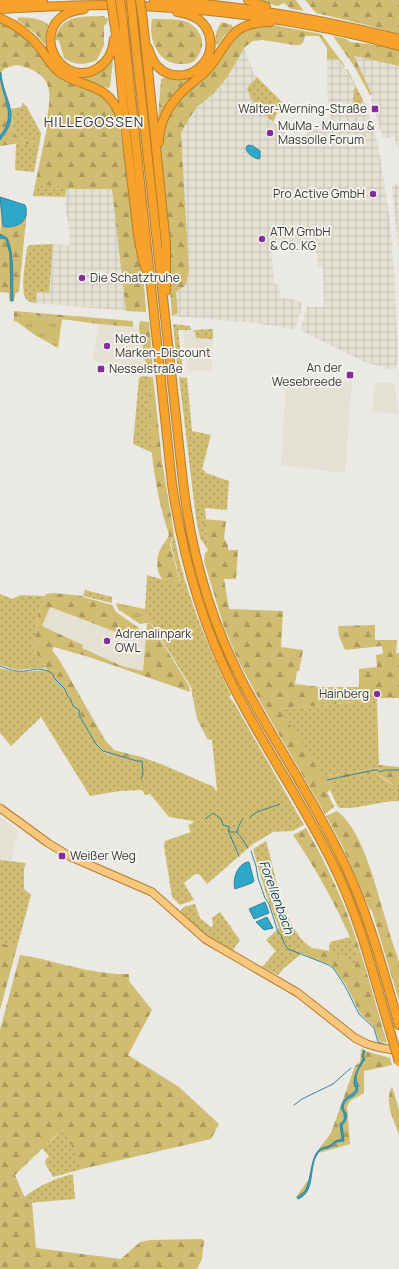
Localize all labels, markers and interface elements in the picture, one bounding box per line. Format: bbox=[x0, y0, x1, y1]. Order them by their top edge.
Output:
place label: Walter-Werning-Straße bbox=[238, 100, 367, 117]
marker: Walter-Werning-Straße bbox=[370, 104, 380, 114]
district label: HILLEGOSSEN bbox=[44, 112, 144, 131]
place label: MuMa - Murnau & Massolle Forum bbox=[278, 117, 375, 148]
marker: MuMa - Murnau & Massolle Forum bbox=[265, 128, 275, 138]
place label: Pro Active GmbH bbox=[273, 185, 365, 202]
marker: Pro Active GmbH bbox=[368, 189, 378, 199]
place label: ATM GmbH & Co. KG bbox=[270, 223, 330, 254]
marker: ATM GmbH & Co. KG bbox=[257, 234, 267, 244]
place label: Die Schatztruhe bbox=[90, 269, 180, 286]
marker: Die Schatztruhe bbox=[77, 273, 87, 283]
place label: Netto Marken-Discount bbox=[115, 330, 211, 361]
marker: Netto Marken-Discount bbox=[102, 341, 112, 351]
place label: An der Wesebreede bbox=[272, 359, 343, 390]
place label: Nesselstraße bbox=[109, 360, 183, 377]
marker: Nesselstraße bbox=[96, 364, 106, 374]
marker: An der Wesebreede bbox=[345, 370, 355, 380]
place label: Adrenalinpark OWL bbox=[115, 625, 192, 656]
marker: Adrenalinpark OWL bbox=[102, 636, 112, 646]
place label: Hainberg bbox=[319, 685, 369, 702]
marker: Hainberg bbox=[372, 689, 382, 699]
place label: Weißer Weg bbox=[70, 847, 136, 864]
marker: Weißer Weg bbox=[57, 851, 67, 861]
water label: Forellenbach bbox=[255, 858, 299, 938]

